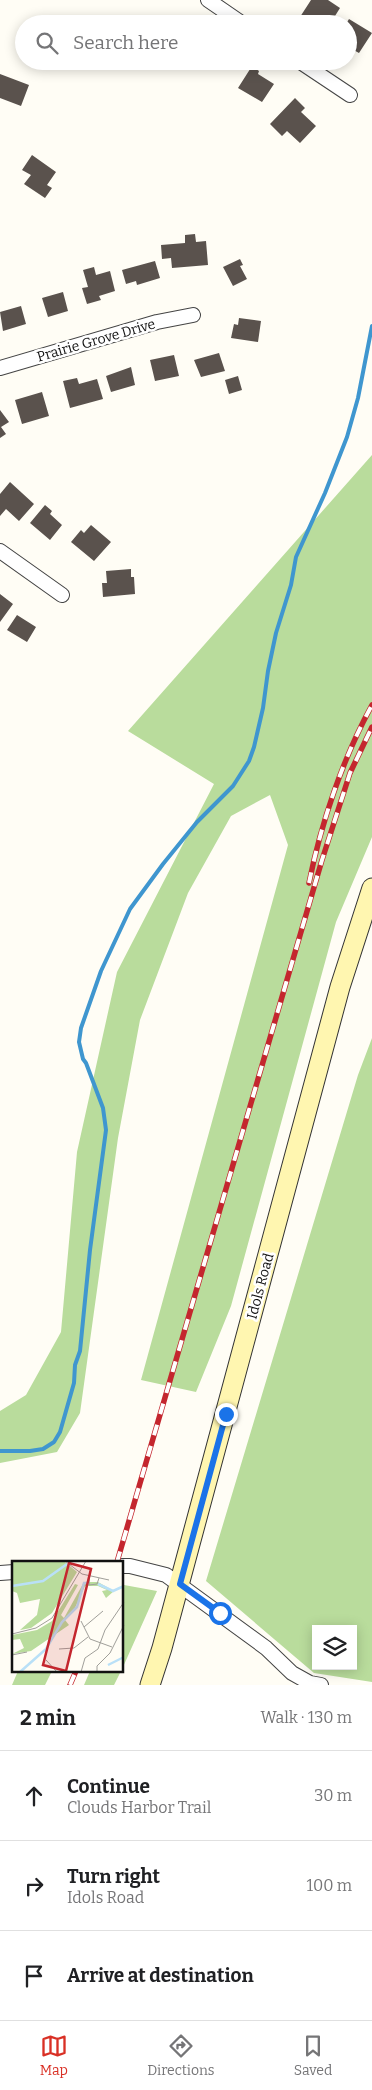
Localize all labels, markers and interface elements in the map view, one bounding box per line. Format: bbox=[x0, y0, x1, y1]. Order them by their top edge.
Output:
search box bbox=[15, 15, 357, 70]
icon: search bbox=[33, 29, 61, 57]
text: Search here bbox=[73, 31, 178, 54]
street label: Prairie Grove Drive bbox=[35, 315, 157, 366]
street label: Idols Road bbox=[244, 1251, 277, 1321]
route end bbox=[215, 1403, 238, 1426]
inset map bbox=[12, 1561, 124, 1672]
route start bbox=[209, 1602, 232, 1625]
map controls bbox=[312, 1625, 357, 1670]
button: layers bbox=[312, 1625, 357, 1670]
text: 2 min bbox=[20, 1705, 76, 1731]
text: Walk · 130 m bbox=[260, 1708, 352, 1727]
text: Continue bbox=[67, 1775, 150, 1798]
icon: ahead bbox=[20, 1782, 48, 1810]
text: 30 m bbox=[314, 1786, 352, 1805]
text: Clouds Harbor Trail bbox=[67, 1798, 211, 1817]
text: Turn right bbox=[67, 1865, 160, 1888]
icon: right bbox=[20, 1872, 48, 1900]
text: 100 m bbox=[307, 1876, 352, 1895]
text: Idols Road bbox=[67, 1888, 144, 1907]
icon: arrive bbox=[20, 1962, 48, 1990]
text: Arrive at destination bbox=[67, 1964, 254, 1987]
tab: Map bbox=[40, 2032, 68, 2079]
tab: Directions bbox=[147, 2032, 215, 2079]
tab: Saved bbox=[294, 2032, 332, 2079]

